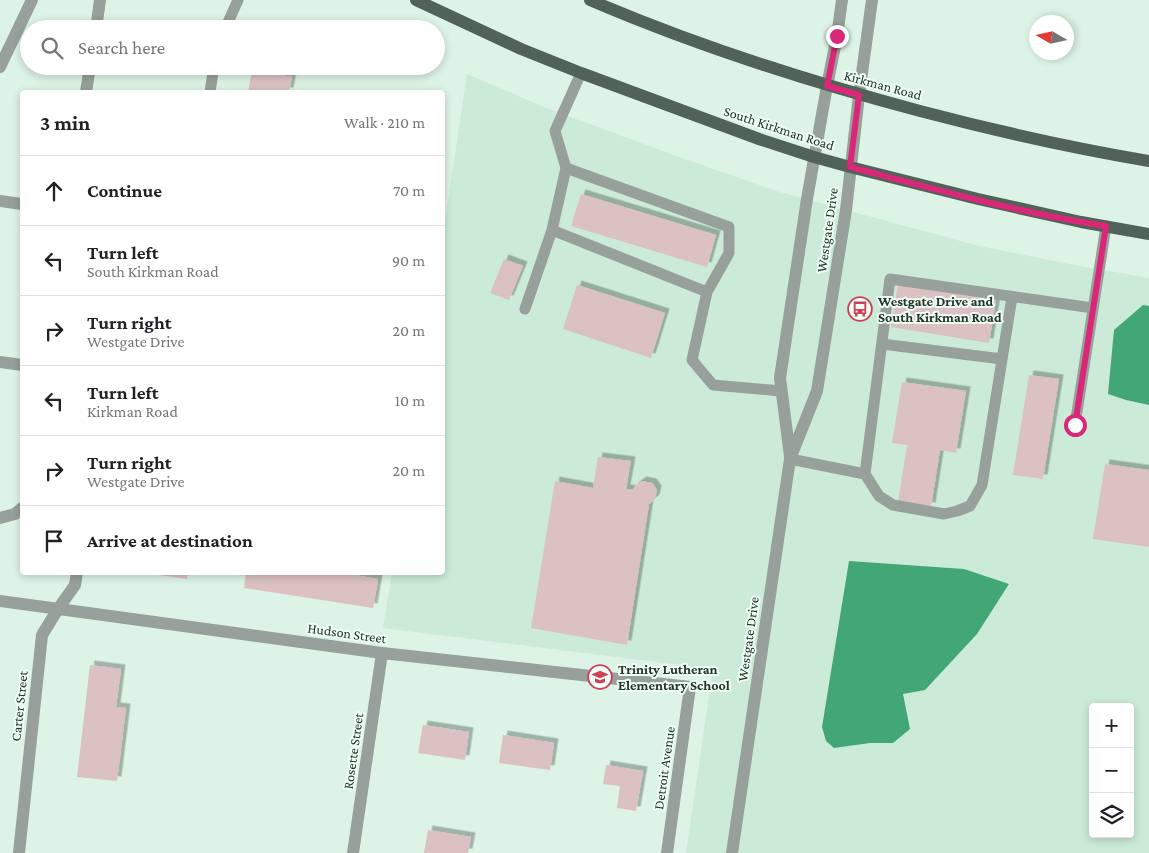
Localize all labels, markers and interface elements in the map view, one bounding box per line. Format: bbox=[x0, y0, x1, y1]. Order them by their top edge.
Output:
north arrow bbox=[1029, 15, 1074, 60]
search box bbox=[20, 20, 445, 75]
route end bbox=[826, 25, 849, 48]
icon: search bbox=[38, 34, 66, 62]
text: Search here bbox=[78, 37, 165, 58]
street label: Kirkman Road bbox=[843, 67, 924, 103]
street label: South Kirkman Road bbox=[722, 103, 837, 154]
text: 3 min bbox=[40, 111, 90, 135]
text: Walk · 210 m bbox=[344, 114, 425, 131]
icon: ahead bbox=[40, 177, 68, 205]
text: Continue bbox=[87, 180, 162, 201]
text: 70 m bbox=[393, 182, 425, 199]
street label: Westgate Drive bbox=[813, 187, 841, 273]
text: Turn left bbox=[87, 242, 159, 263]
icon: left bbox=[40, 247, 68, 275]
text: 90 m bbox=[392, 252, 425, 269]
text: South Kirkman Road bbox=[87, 263, 219, 280]
place label: Westgate Drive and South Kirkman Road bbox=[877, 293, 1002, 325]
bus stop icon: Westgate Drive and South Kirkman Road bbox=[847, 296, 873, 322]
text: Turn right bbox=[87, 312, 172, 333]
icon: right bbox=[40, 317, 68, 345]
text: 20 m bbox=[392, 322, 425, 339]
text: Westgate Drive bbox=[87, 333, 185, 350]
text: Turn left bbox=[87, 382, 159, 403]
icon: left bbox=[40, 387, 68, 415]
text: 10 m bbox=[395, 392, 425, 409]
text: Kirkman Road bbox=[87, 403, 178, 420]
route start bbox=[1064, 414, 1087, 437]
text: Turn right bbox=[87, 452, 172, 473]
icon: right bbox=[40, 457, 68, 485]
text: 20 m bbox=[392, 462, 425, 479]
text: Westgate Drive bbox=[87, 473, 185, 490]
icon: arrive bbox=[40, 527, 68, 555]
text: Arrive at destination bbox=[87, 530, 253, 551]
street label: Westgate Drive bbox=[734, 596, 762, 682]
street label: Hudson Street bbox=[307, 620, 388, 646]
place label: Trinity Lutheran Elementary School bbox=[618, 661, 730, 693]
school or university icon: Trinity Lutheran Elementary School bbox=[587, 664, 613, 690]
street label: Carter Street bbox=[7, 670, 31, 742]
map controls bbox=[1089, 703, 1134, 838]
button: + bbox=[1089, 703, 1134, 748]
street label: Rosette Street bbox=[340, 711, 366, 790]
street label: Detroit Avenue bbox=[650, 725, 678, 811]
button: − bbox=[1089, 748, 1134, 793]
button: layers bbox=[1089, 793, 1134, 838]

